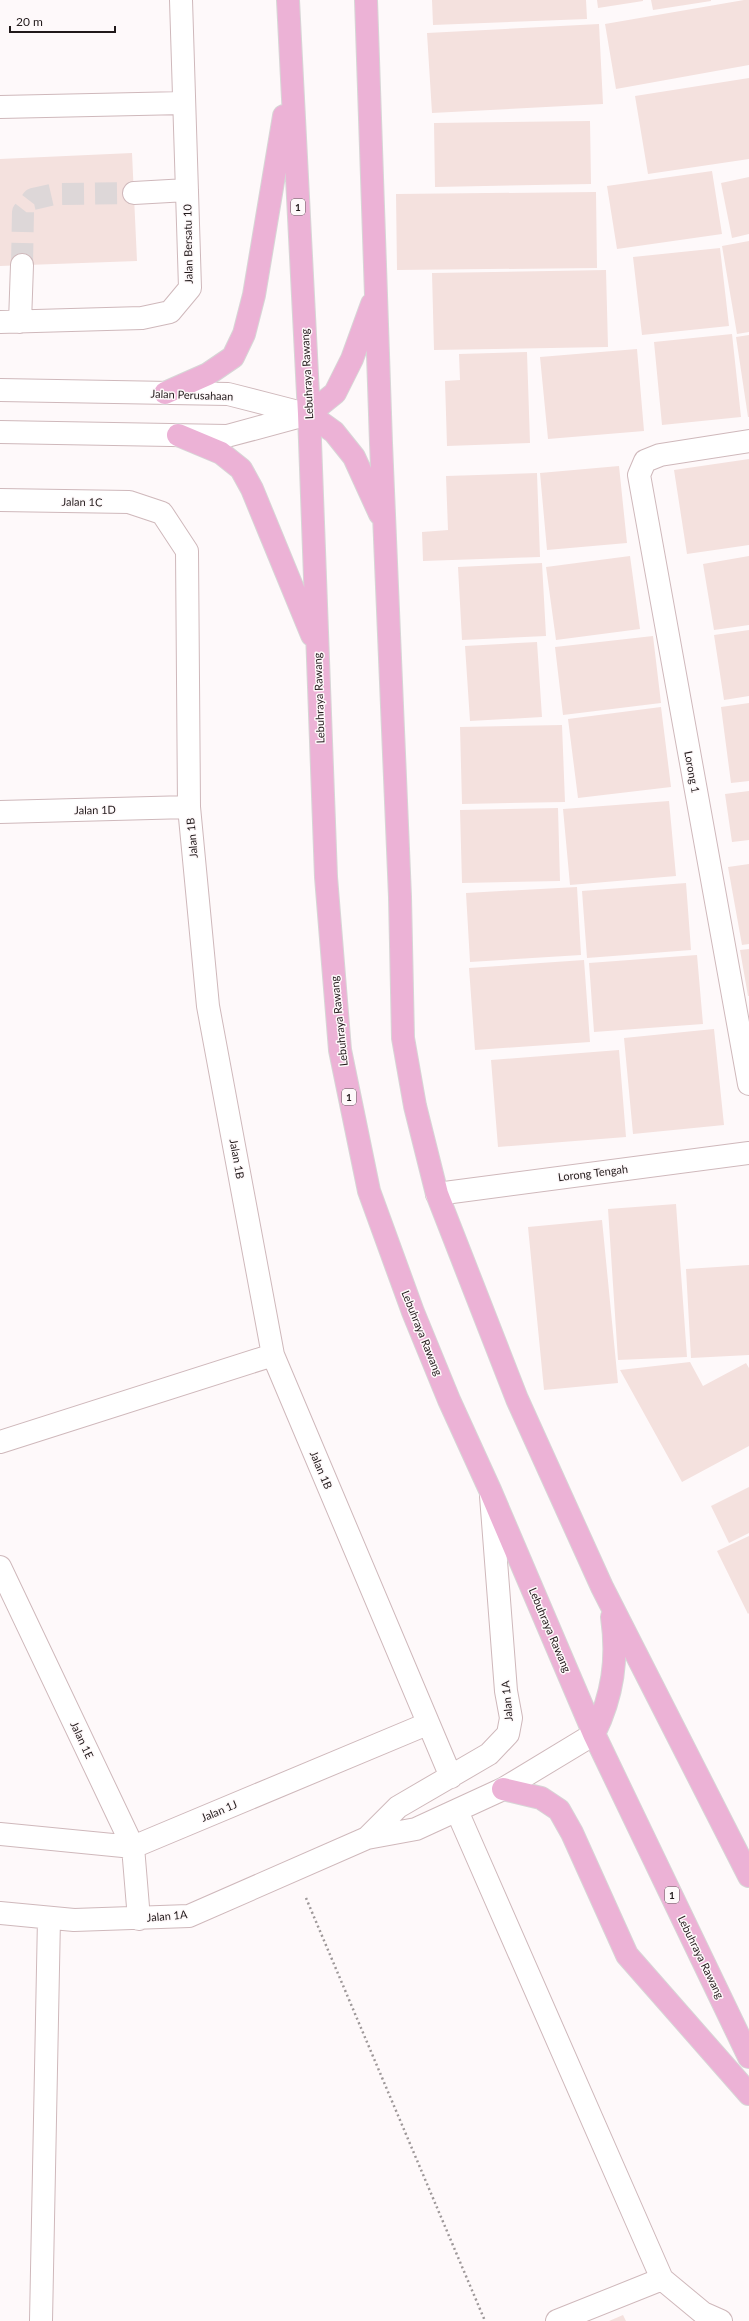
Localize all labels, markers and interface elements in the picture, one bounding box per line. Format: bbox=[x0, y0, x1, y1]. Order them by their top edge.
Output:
scale bar bbox=[10, 8, 115, 34]
text: 20 m bbox=[16, 14, 43, 29]
road number: 1 bbox=[291, 199, 305, 215]
street label: Jalan Bersatu 10 bbox=[180, 204, 195, 284]
street label: Lebuhraya Rawang bbox=[298, 328, 315, 420]
street label: Jalan Perusahaan bbox=[151, 387, 234, 402]
street label: Jalan 1C bbox=[62, 495, 103, 508]
street label: Lebuhraya Rawang bbox=[310, 652, 327, 744]
street label: Lorong 1 bbox=[682, 750, 703, 794]
street label: Jalan 1D bbox=[74, 803, 116, 816]
street label: Jalan 1B bbox=[183, 817, 200, 859]
street label: Lebuhraya Rawang bbox=[327, 975, 350, 1067]
road number: 1 bbox=[342, 1089, 356, 1105]
street label: Jalan 1B bbox=[228, 1138, 247, 1180]
street label: Lorong Tengah bbox=[557, 1162, 629, 1183]
street label: Lebuhraya Rawang bbox=[399, 1288, 446, 1378]
street label: Jalan 1B bbox=[308, 1449, 335, 1491]
street label: Lebuhraya Rawang bbox=[527, 1586, 574, 1674]
street label: Jalan 1A bbox=[498, 1680, 515, 1722]
street label: Jalan 1E bbox=[68, 1719, 97, 1761]
street label: Jalan 1J bbox=[199, 1797, 239, 1824]
road number: 1 bbox=[665, 1887, 679, 1903]
street label: Jalan 1A bbox=[146, 1907, 188, 1924]
street label: Lebuhraya Rawang bbox=[676, 1913, 727, 2001]

